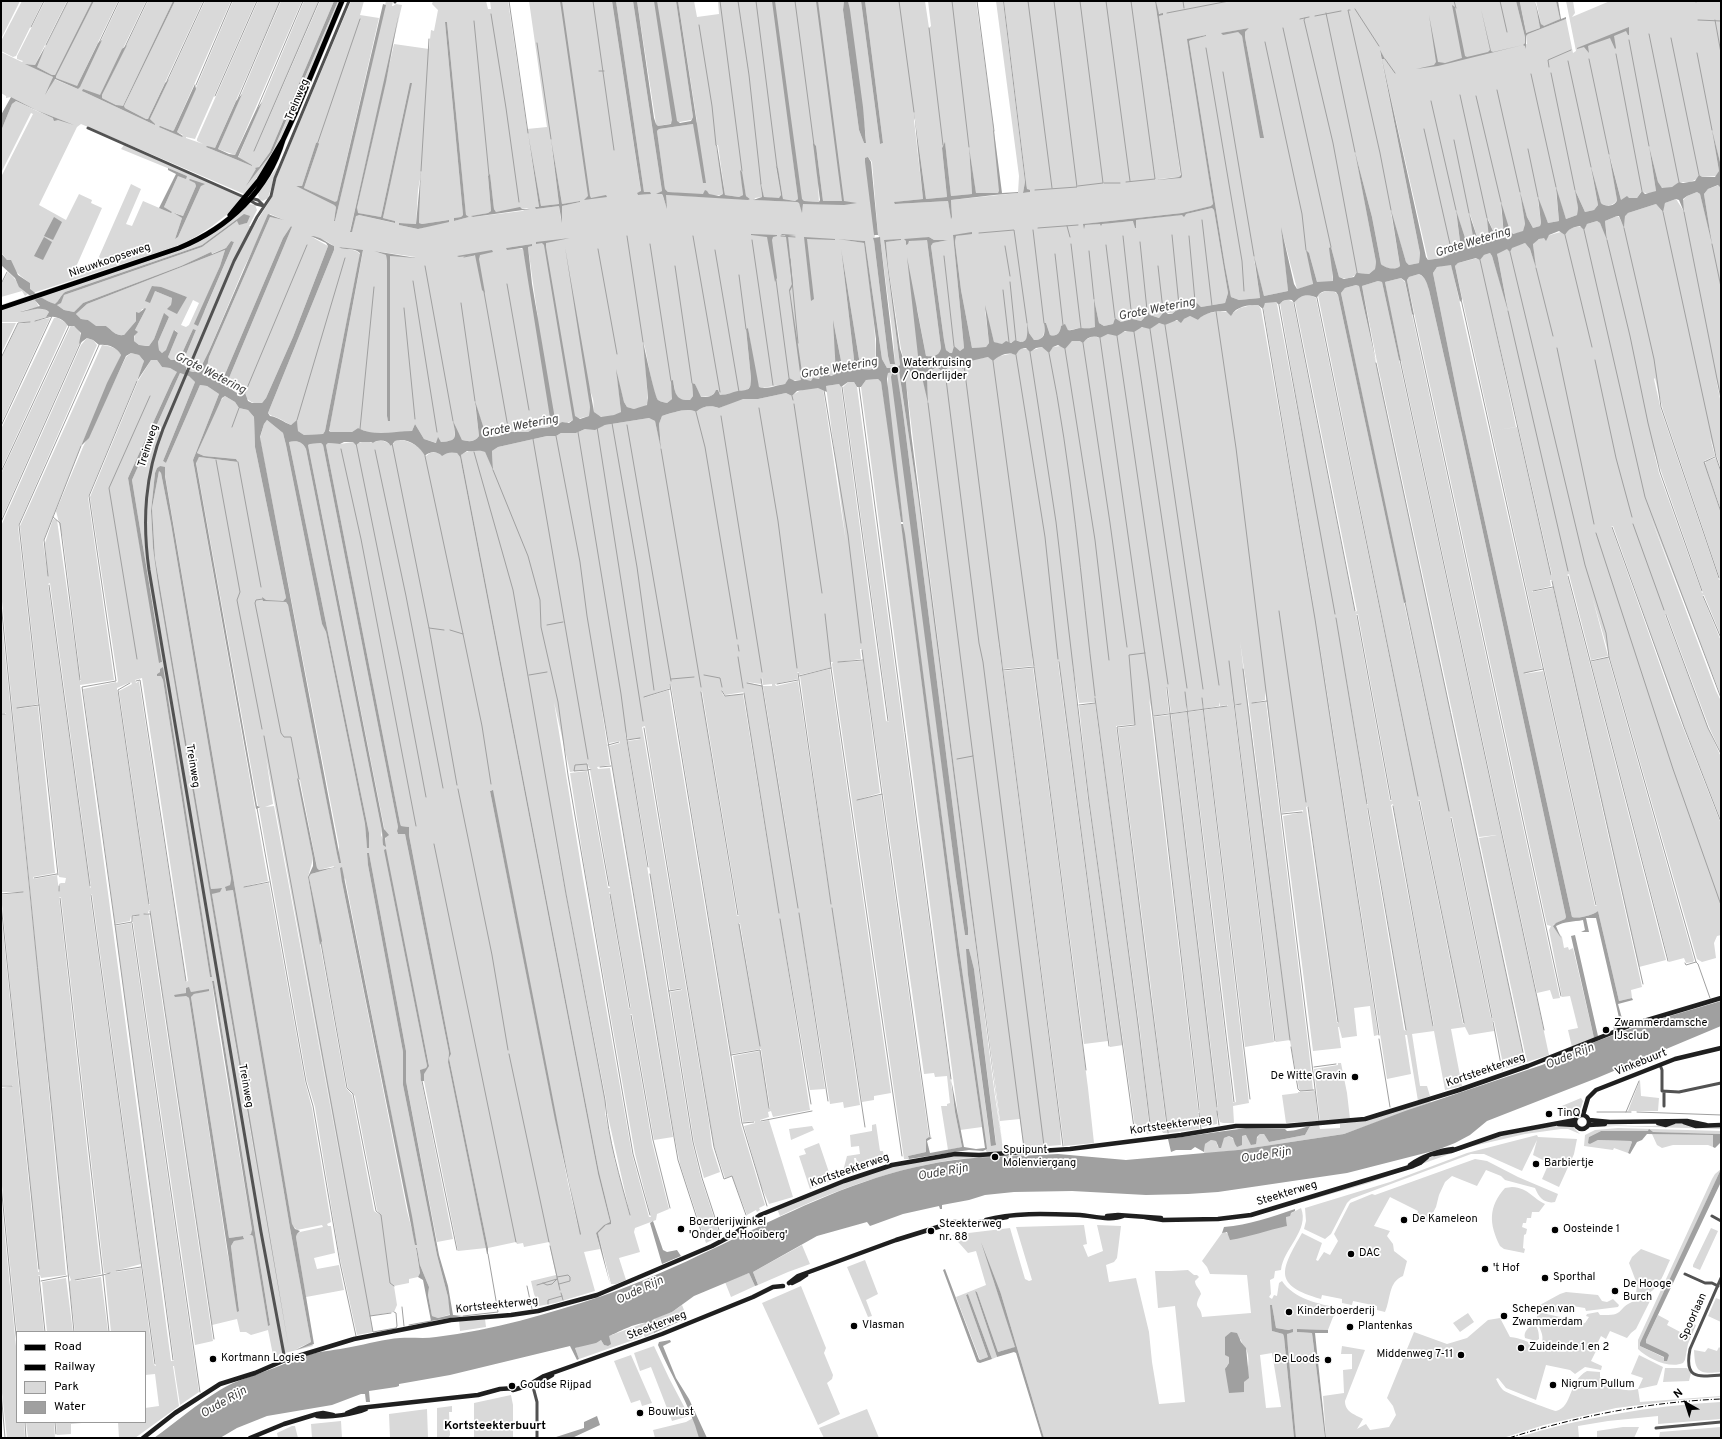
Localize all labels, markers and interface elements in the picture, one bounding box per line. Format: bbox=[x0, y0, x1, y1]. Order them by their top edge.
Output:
street label: Treinweg bbox=[283, 77, 313, 123]
water label: Grote Wetering bbox=[1434, 225, 1512, 261]
street label: Nieuwkoopseweg bbox=[67, 241, 153, 281]
water label: Grote Wetering bbox=[1117, 296, 1197, 324]
water label: Grote Wetering bbox=[172, 350, 248, 398]
water label: Grote Wetering bbox=[799, 355, 879, 383]
place label: Waterkruising / Onderlijder bbox=[903, 357, 971, 383]
marker: Waterkruising / Onderlijder bbox=[890, 365, 900, 375]
water label: Grote Wetering bbox=[480, 413, 560, 441]
street label: Treinweg bbox=[136, 423, 162, 469]
street label: Treinweg bbox=[182, 743, 202, 789]
place label: Zwammerdamsche IJsclub bbox=[1614, 1017, 1707, 1043]
marker: Zwammerdamsche IJsclub bbox=[1601, 1025, 1611, 1035]
water label: Oude Rijn bbox=[1544, 1041, 1596, 1073]
street label: Vinkebuurt bbox=[1613, 1047, 1669, 1079]
street label: Kortsteekterweg bbox=[1445, 1051, 1527, 1091]
street label: Treinweg bbox=[235, 1063, 255, 1109]
place label: De Witte Gravin bbox=[1271, 1070, 1347, 1084]
marker: De Witte Gravin bbox=[1350, 1072, 1360, 1082]
place label: TinQ bbox=[1557, 1107, 1580, 1121]
marker: TinQ bbox=[1544, 1109, 1554, 1119]
street label: Kortsteekterweg bbox=[1129, 1114, 1213, 1138]
place label: Spuipunt Molenviergang bbox=[1003, 1144, 1076, 1170]
water label: Oude Rijn bbox=[1240, 1145, 1292, 1167]
street label: Kortsteekterweg bbox=[809, 1151, 891, 1191]
marker: Spuipunt Molenviergang bbox=[990, 1152, 1000, 1162]
place label: Barbiertje bbox=[1544, 1157, 1594, 1171]
marker: Barbiertje bbox=[1531, 1159, 1541, 1169]
water label: Oude Rijn bbox=[917, 1161, 969, 1185]
street label: Steekterweg bbox=[1255, 1179, 1319, 1209]
place label: De Kameleon bbox=[1412, 1213, 1478, 1227]
marker: De Kameleon bbox=[1399, 1215, 1409, 1225]
place label: Boerderijwinkel 'Onder de Hooiberg' bbox=[689, 1216, 787, 1242]
place label: Steekterweg nr. 88 bbox=[939, 1218, 1002, 1244]
place label: Oosteinde 1 bbox=[1563, 1223, 1620, 1237]
marker: Boerderijwinkel 'Onder de Hooiberg' bbox=[676, 1224, 686, 1234]
marker: Oosteinde 1 bbox=[1550, 1225, 1560, 1235]
marker: Steekterweg nr. 88 bbox=[926, 1226, 936, 1236]
place label: DAC bbox=[1359, 1247, 1380, 1261]
marker: DAC bbox=[1346, 1249, 1356, 1259]
place label: 't Hof bbox=[1493, 1262, 1520, 1276]
marker: 't Hof bbox=[1480, 1264, 1490, 1274]
place label: Sporthal bbox=[1553, 1271, 1595, 1285]
marker: Sporthal bbox=[1540, 1273, 1550, 1283]
water label: Oude Rijn bbox=[614, 1274, 666, 1308]
place label: De Hooge Burch bbox=[1623, 1278, 1671, 1304]
marker: De Hooge Burch bbox=[1610, 1286, 1620, 1296]
street label: Spoorlaan bbox=[1678, 1291, 1710, 1343]
street label: Kortsteekterweg bbox=[455, 1295, 539, 1317]
place label: Schepen van Zwammerdam bbox=[1512, 1303, 1583, 1329]
place label: Kinderboerderij bbox=[1297, 1305, 1375, 1319]
marker: Kinderboerderij bbox=[1284, 1307, 1294, 1317]
street label: Steekterweg bbox=[625, 1309, 689, 1343]
marker: Schepen van Zwammerdam bbox=[1499, 1311, 1509, 1321]
place label: Vlasman bbox=[862, 1319, 904, 1333]
place label: Plantenkas bbox=[1358, 1320, 1413, 1334]
marker: Vlasman bbox=[849, 1321, 859, 1331]
marker: Plantenkas bbox=[1345, 1322, 1355, 1332]
legend bbox=[16, 1331, 146, 1423]
text: Road bbox=[54, 1339, 82, 1355]
place label: Zuideinde 1 en 2 bbox=[1529, 1341, 1609, 1355]
marker: Zuideinde 1 en 2 bbox=[1516, 1343, 1526, 1353]
place label: Middenweg 7-11 bbox=[1376, 1348, 1453, 1362]
marker: Middenweg 7-11 bbox=[1456, 1350, 1466, 1360]
place label: Kortmann Logies bbox=[221, 1352, 305, 1366]
place label: De Loods bbox=[1274, 1353, 1320, 1367]
marker: Kortmann Logies bbox=[208, 1354, 218, 1364]
marker: De Loods bbox=[1323, 1355, 1333, 1365]
text: Railway bbox=[54, 1359, 95, 1375]
place label: Nigrum Pullum bbox=[1561, 1378, 1635, 1392]
text: Park bbox=[54, 1379, 79, 1395]
place label: Goudse Rijpad bbox=[520, 1379, 591, 1393]
marker: Nigrum Pullum bbox=[1548, 1380, 1558, 1390]
marker: Goudse Rijpad bbox=[507, 1381, 517, 1391]
north arrow bbox=[1666, 1383, 1706, 1423]
water label: Oude Rijn bbox=[198, 1384, 250, 1422]
text: N bbox=[1671, 1386, 1686, 1402]
text: Water bbox=[54, 1399, 86, 1415]
place label: Bouwlust bbox=[648, 1406, 694, 1420]
marker: Bouwlust bbox=[635, 1408, 645, 1418]
district label: Kortsteekterbuurt bbox=[444, 1420, 546, 1434]

